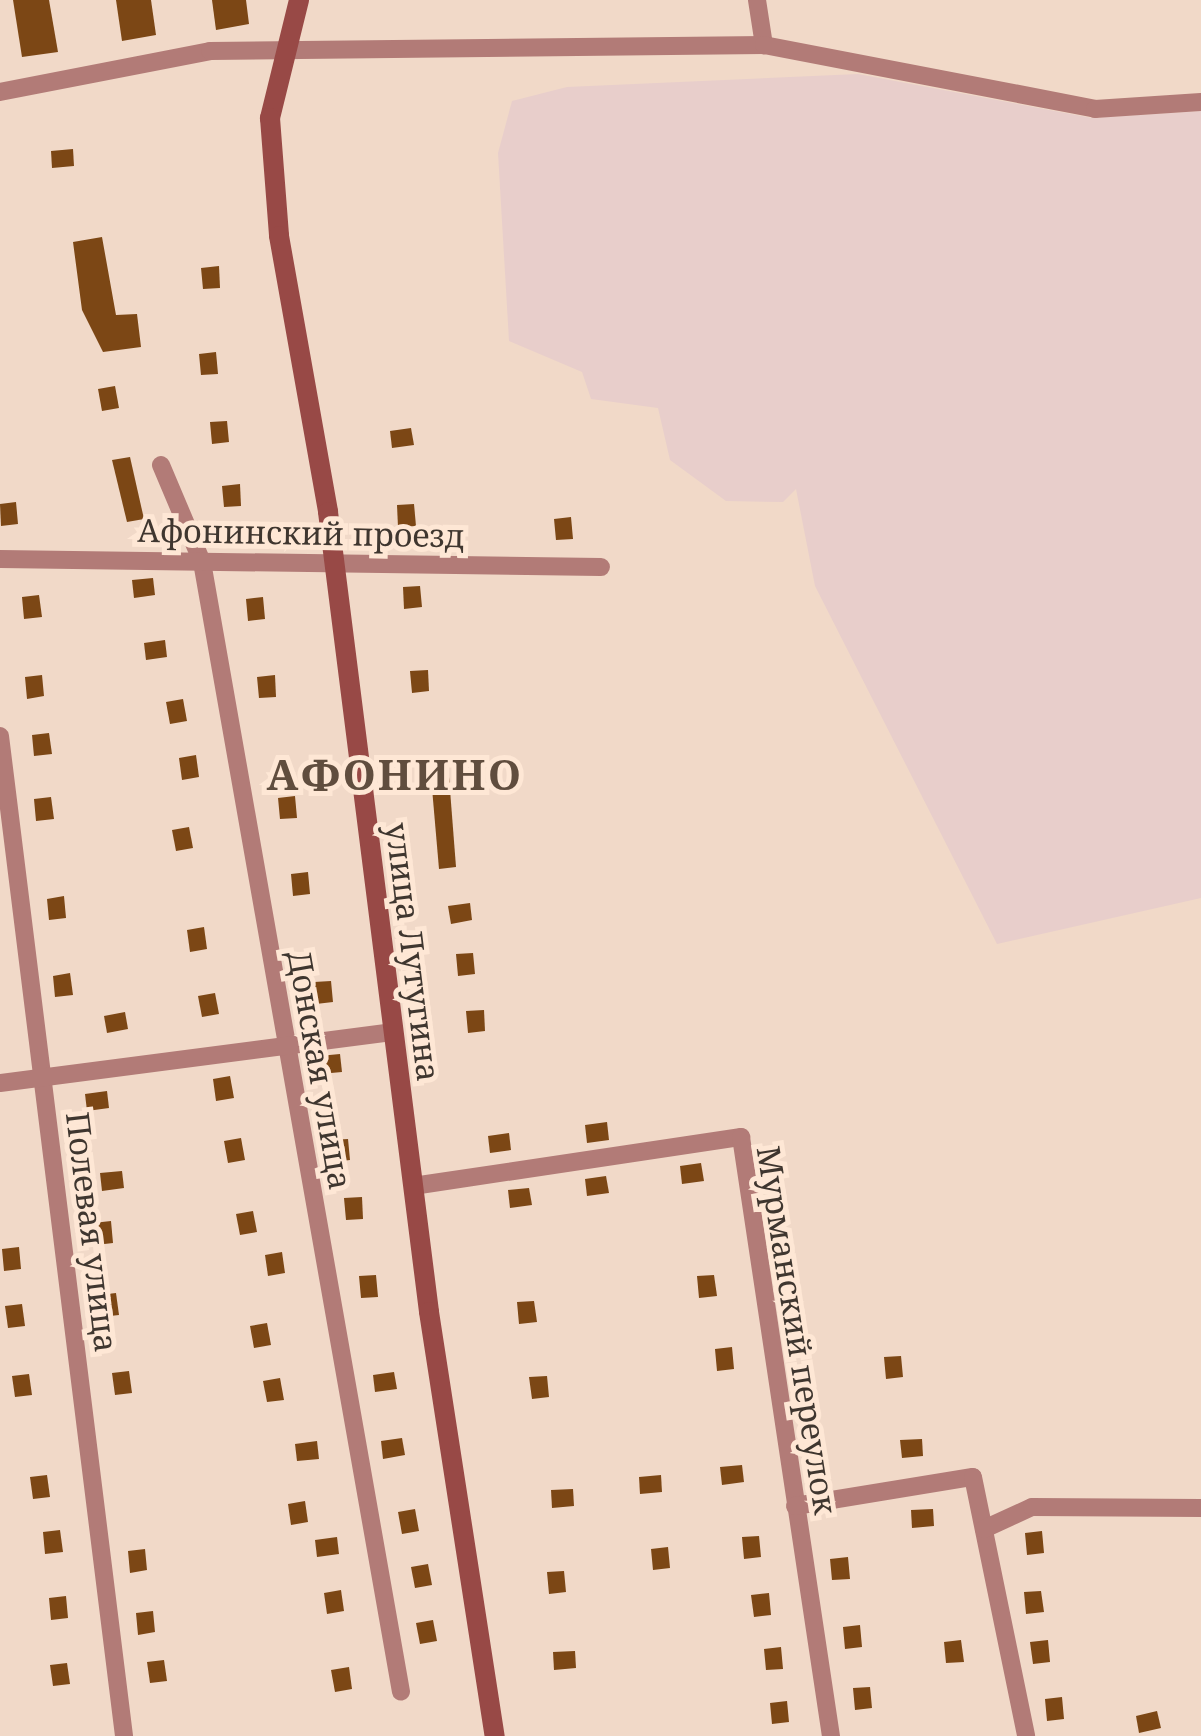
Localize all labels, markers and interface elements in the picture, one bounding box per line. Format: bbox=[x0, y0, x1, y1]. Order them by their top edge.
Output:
street label: Афонинский проезд bbox=[137, 511, 465, 555]
district label: АФОНИНО bbox=[267, 749, 523, 799]
street label: улица Лутугина bbox=[378, 820, 448, 1084]
street label: Донская улица bbox=[280, 948, 360, 1192]
street label: Полевая улица bbox=[58, 1110, 126, 1354]
street label: Мурманский переулок bbox=[749, 1143, 845, 1517]

